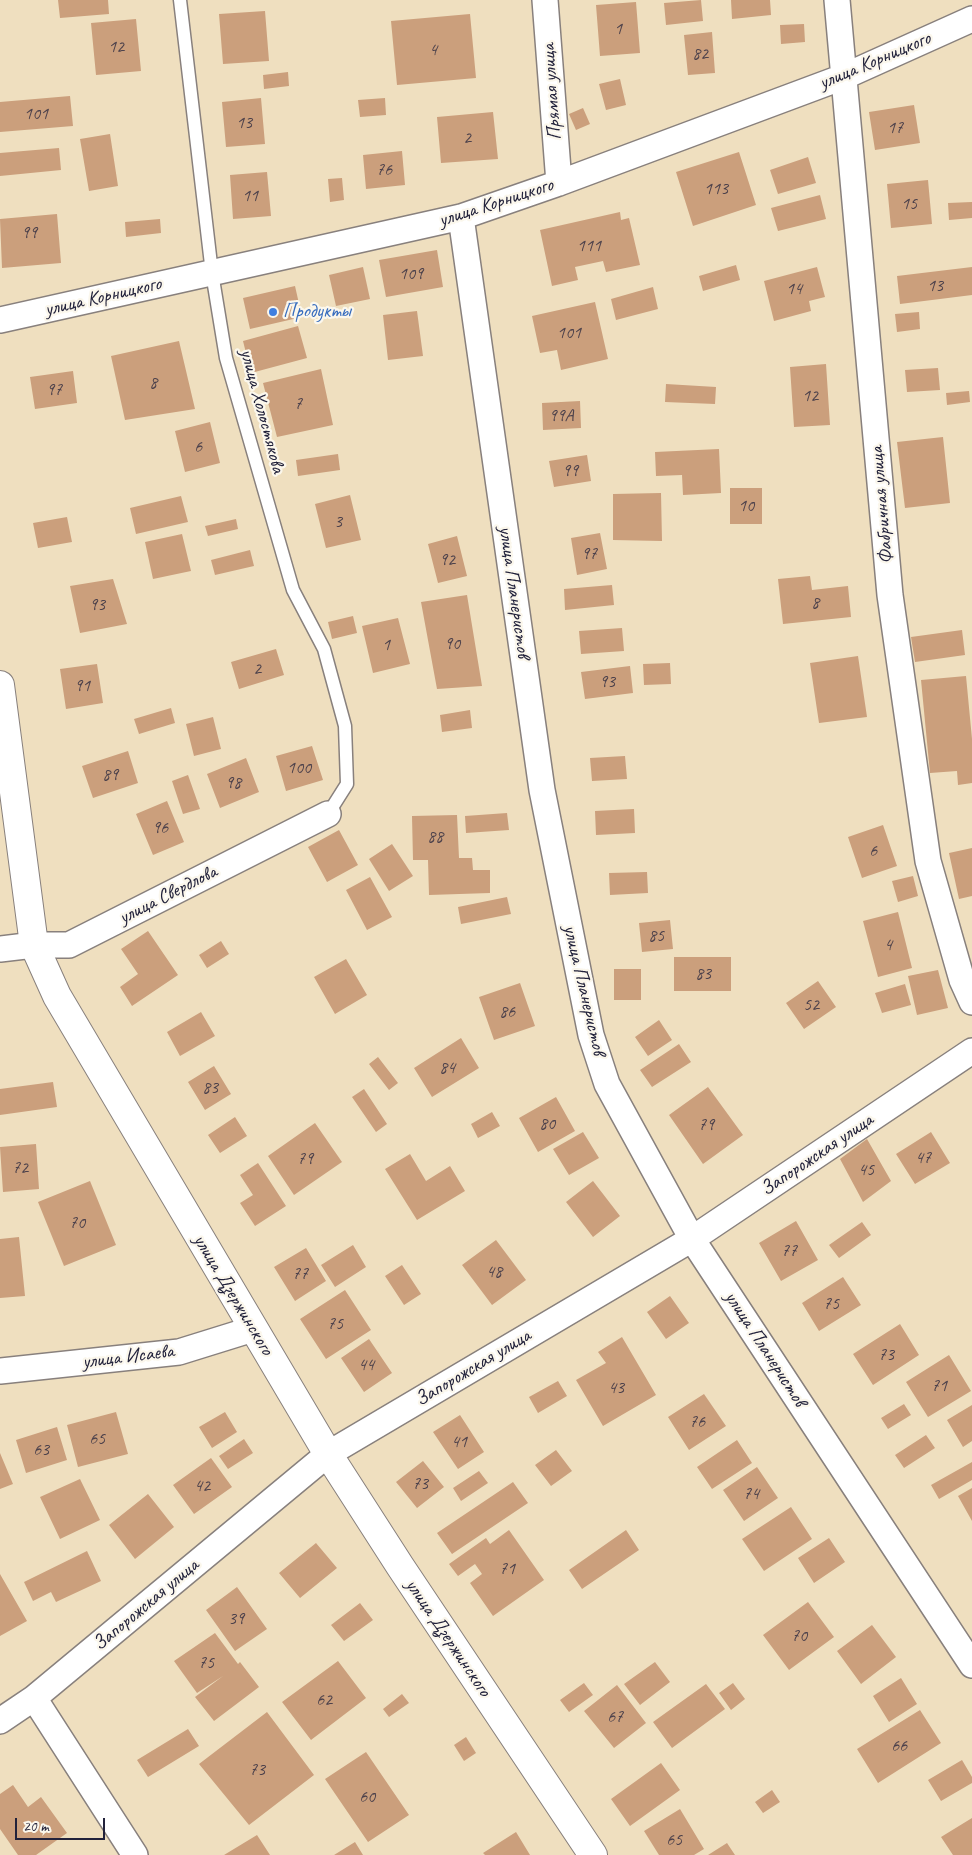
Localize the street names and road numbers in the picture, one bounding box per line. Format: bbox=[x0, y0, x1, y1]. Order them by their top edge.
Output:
street label: улица Корницкого bbox=[816, 27, 934, 95]
street label: Прямая улица bbox=[537, 43, 567, 141]
street label: улица Корницкого bbox=[436, 173, 556, 233]
street label: улица Корницкого bbox=[42, 272, 164, 322]
street label: улица Холостякова bbox=[234, 346, 290, 476]
street label: Фабричная улица bbox=[865, 445, 899, 565]
street label: улица Планеристов bbox=[493, 525, 535, 659]
street label: улица Свердлова bbox=[115, 860, 221, 930]
street label: улица Планеристов bbox=[557, 923, 611, 1057]
street label: Запорожская улица bbox=[756, 1108, 878, 1202]
street label: улица Дзержинского bbox=[187, 1230, 279, 1360]
street label: улица Планеристов bbox=[719, 1287, 811, 1411]
street label: Запорожская улица bbox=[411, 1324, 535, 1412]
street label: улица Исаева bbox=[81, 1339, 175, 1375]
street label: Запорожская улица bbox=[88, 1554, 204, 1656]
street label: улица Дзержинского bbox=[400, 1574, 496, 1702]

